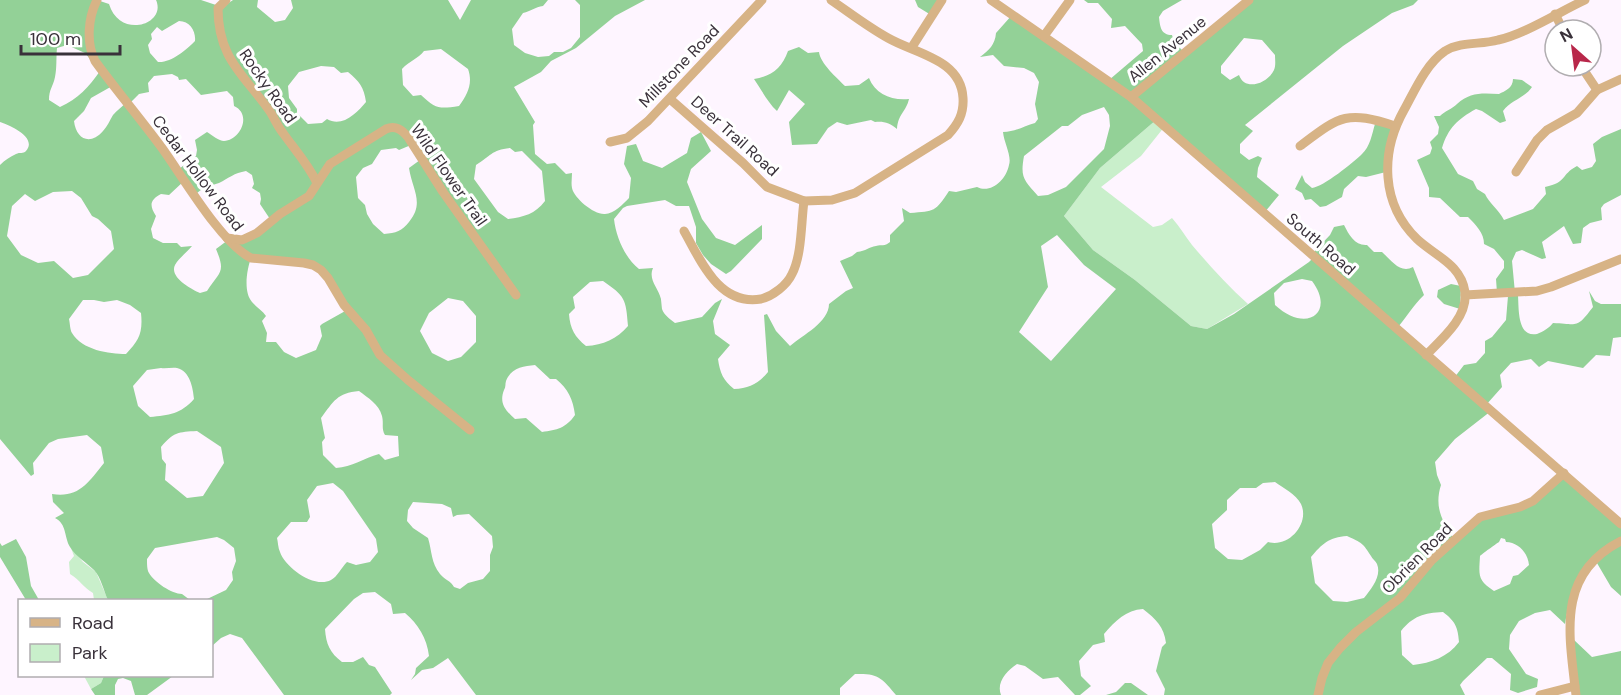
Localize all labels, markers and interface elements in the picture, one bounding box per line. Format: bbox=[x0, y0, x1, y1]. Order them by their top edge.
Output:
street label: Allen Avenue bbox=[1124, 11, 1210, 87]
scale bar bbox=[21, 18, 120, 56]
north arrow bbox=[1543, 18, 1603, 78]
street label: Millstone Road bbox=[634, 20, 724, 112]
text: N bbox=[1556, 23, 1576, 47]
text: 100 m bbox=[30, 27, 81, 51]
street label: Rocky Road bbox=[235, 45, 301, 127]
street label: Deer Trail Road bbox=[687, 91, 783, 181]
street label: Cedar Hollow Road bbox=[148, 111, 248, 235]
street label: Wild Flower Trail bbox=[406, 120, 492, 230]
street label: South Road bbox=[1282, 208, 1360, 280]
street label: Obrien Road bbox=[1377, 518, 1457, 598]
legend bbox=[18, 599, 213, 677]
text: Road bbox=[72, 611, 114, 635]
text: Park bbox=[72, 641, 108, 665]

